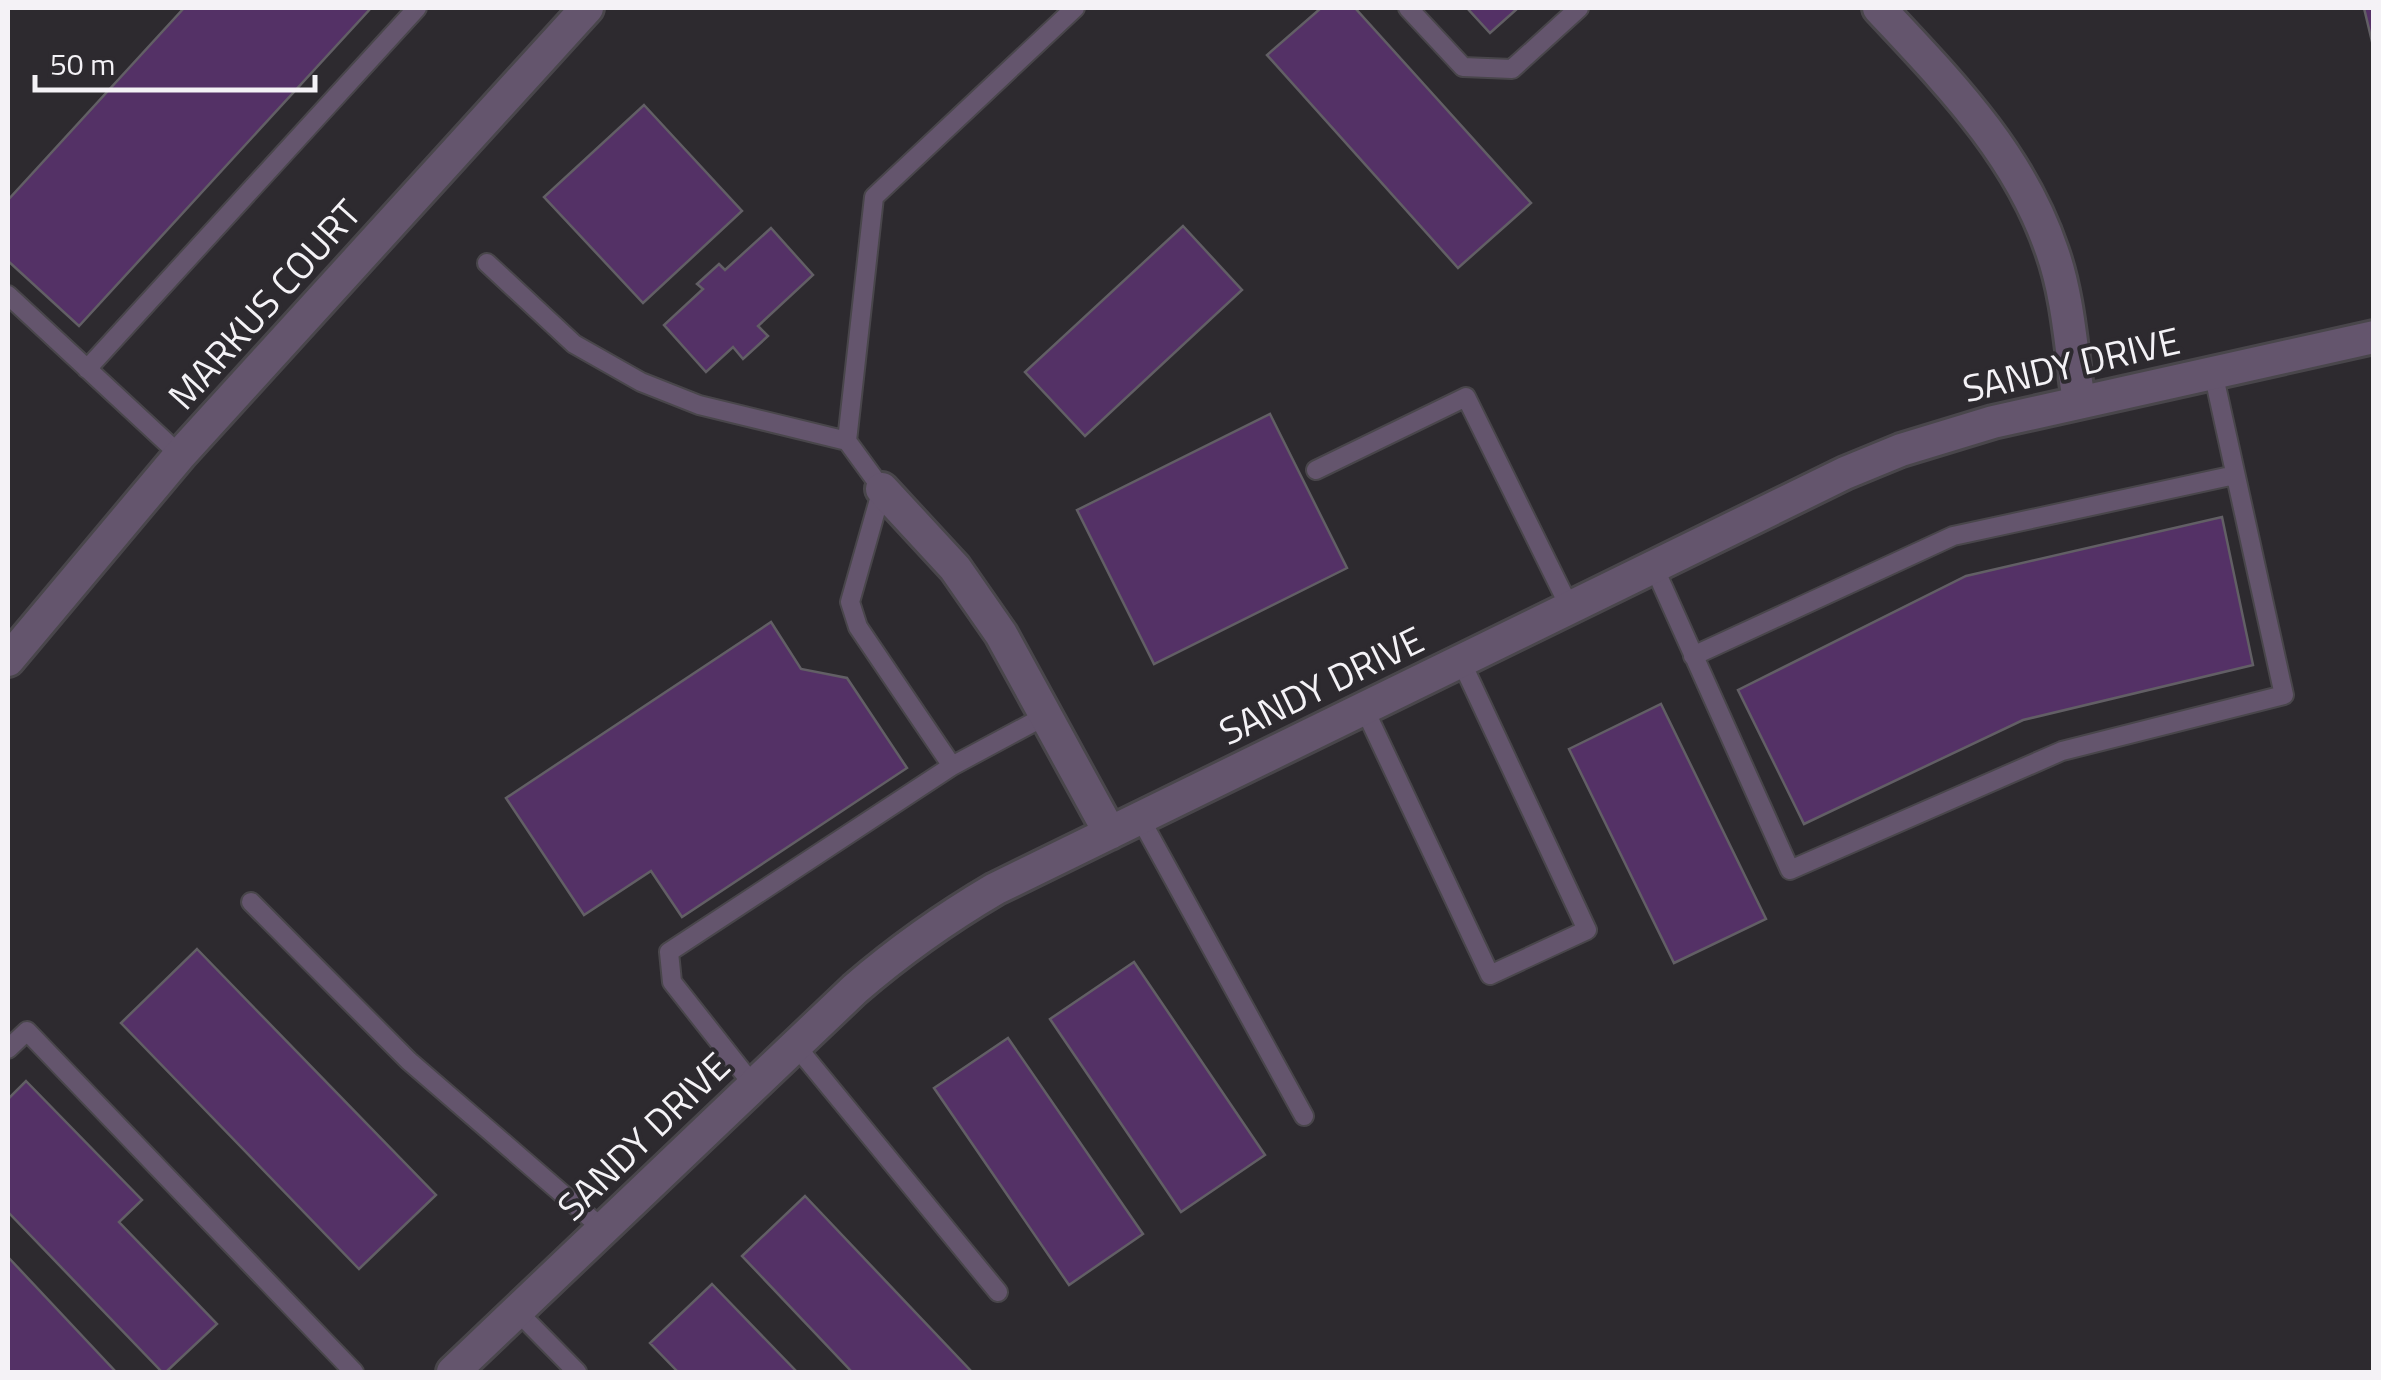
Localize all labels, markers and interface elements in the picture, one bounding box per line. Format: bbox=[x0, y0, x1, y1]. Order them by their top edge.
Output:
scale bar bbox=[35, 30, 315, 92]
text: 50 m bbox=[50, 41, 115, 87]
street label: MARKUS COURT bbox=[154, 186, 374, 422]
street label: SANDY DRIVE bbox=[1957, 311, 2185, 417]
street label: SANDY DRIVE bbox=[1209, 610, 1433, 760]
street label: SANDY DRIVE bbox=[543, 1038, 743, 1234]

